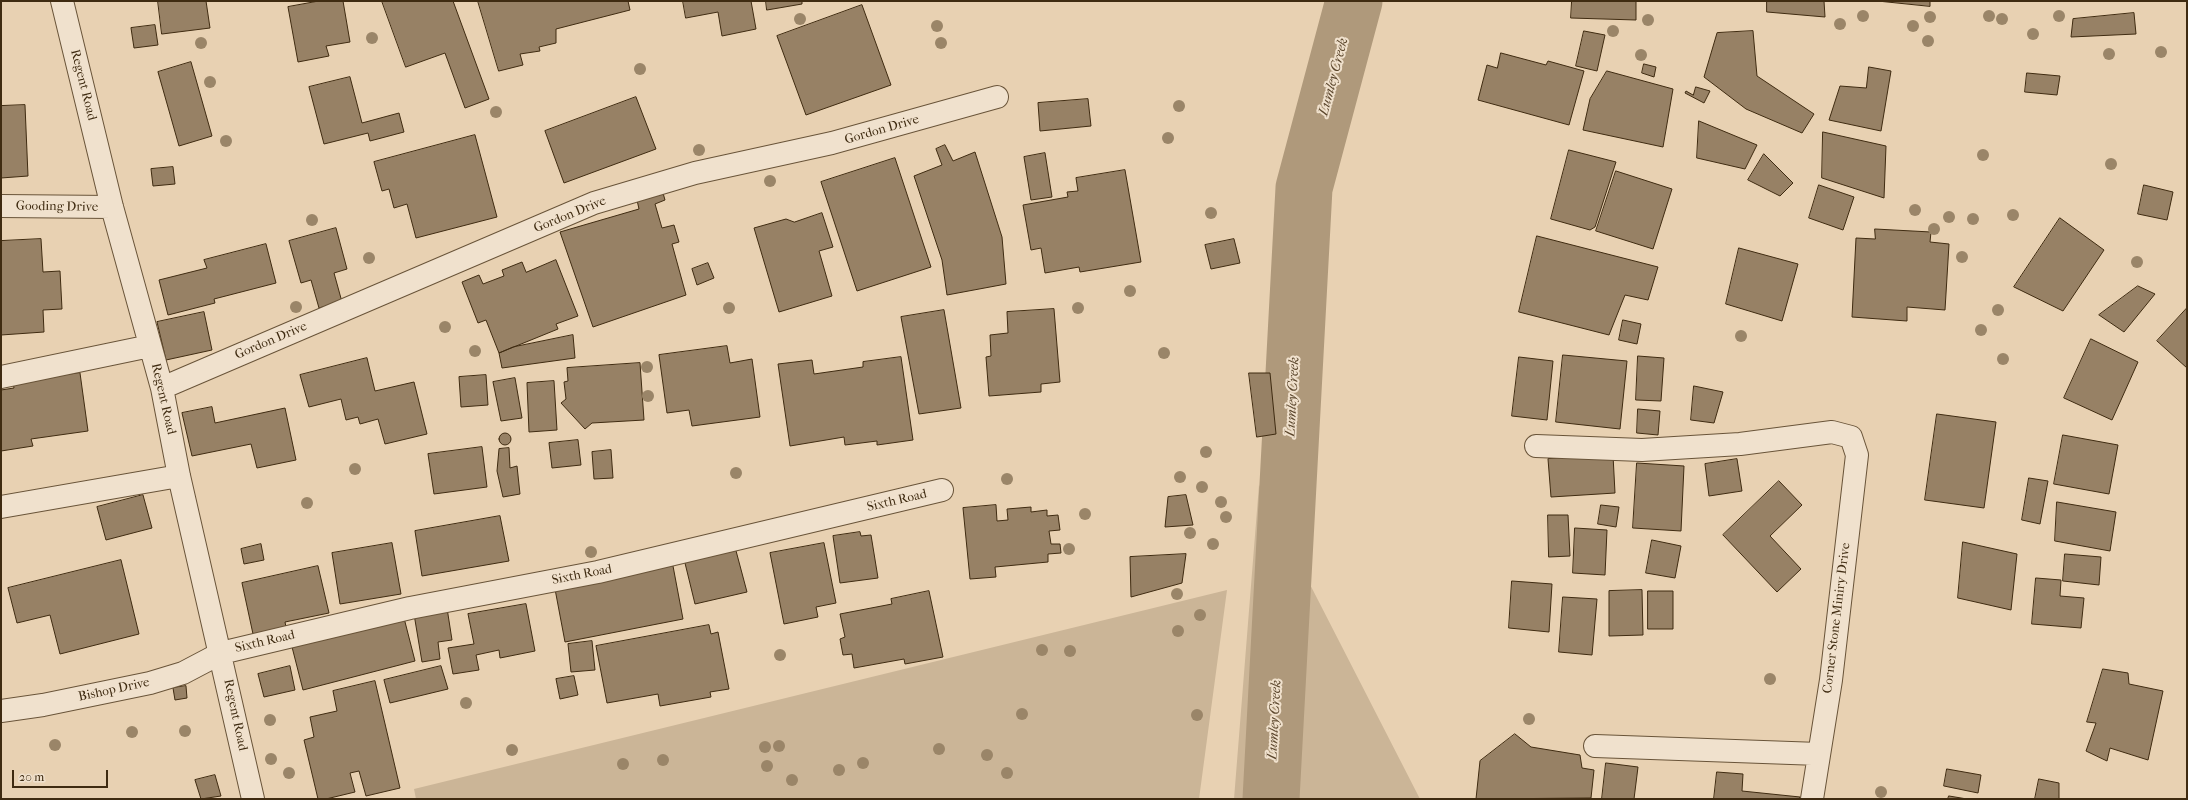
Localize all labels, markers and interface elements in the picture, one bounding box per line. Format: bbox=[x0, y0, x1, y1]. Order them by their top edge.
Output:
water label: Lumley Creek bbox=[1316, 36, 1352, 118]
street label: Regent Road bbox=[67, 48, 99, 122]
street label: Gordon Drive bbox=[843, 112, 921, 148]
street label: Gordon Drive bbox=[531, 193, 609, 237]
street label: Gooding Drive bbox=[16, 198, 98, 216]
street label: Gordon Drive bbox=[233, 319, 309, 363]
water label: Lumley Creek bbox=[1283, 357, 1303, 437]
street label: Regent Road bbox=[147, 362, 179, 436]
street label: Sixth Road bbox=[866, 487, 928, 515]
street label: Corner Stone Miniry Drive bbox=[1820, 542, 1854, 694]
street label: Sixth Road bbox=[551, 562, 613, 588]
street label: Sixth Road bbox=[234, 628, 296, 656]
street label: Bishop Drive bbox=[77, 675, 151, 705]
street label: Regent Road bbox=[220, 678, 250, 752]
water label: Lumley Creek bbox=[1265, 680, 1285, 760]
scale bar bbox=[14, 762, 110, 788]
text: 20 m bbox=[19, 770, 44, 784]

